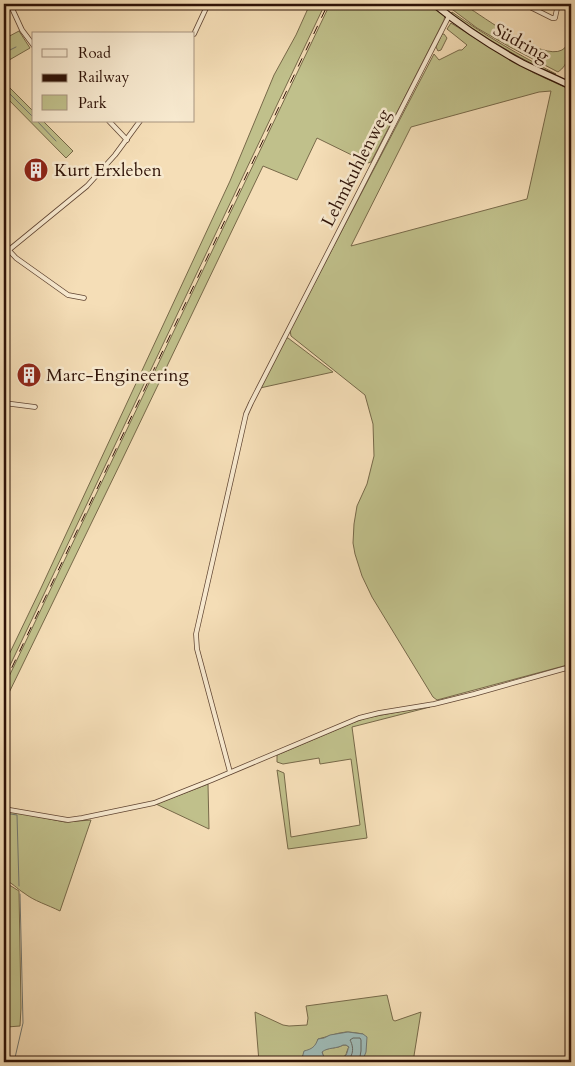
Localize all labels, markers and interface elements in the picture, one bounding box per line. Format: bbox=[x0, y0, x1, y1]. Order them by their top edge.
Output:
street label: Südring bbox=[489, 17, 554, 69]
legend bbox=[32, 32, 195, 122]
text: Road bbox=[78, 43, 111, 63]
text: Railway bbox=[78, 67, 129, 87]
text: Park bbox=[78, 93, 107, 113]
street label: Lehmkuhlenweg bbox=[316, 104, 397, 231]
building icon: Kurt Erxleben bbox=[23, 157, 49, 183]
place label: Kurt Erxleben bbox=[54, 158, 163, 183]
building icon: Marc-Engineering bbox=[16, 362, 42, 388]
place label: Marc-Engineering bbox=[46, 363, 189, 388]

